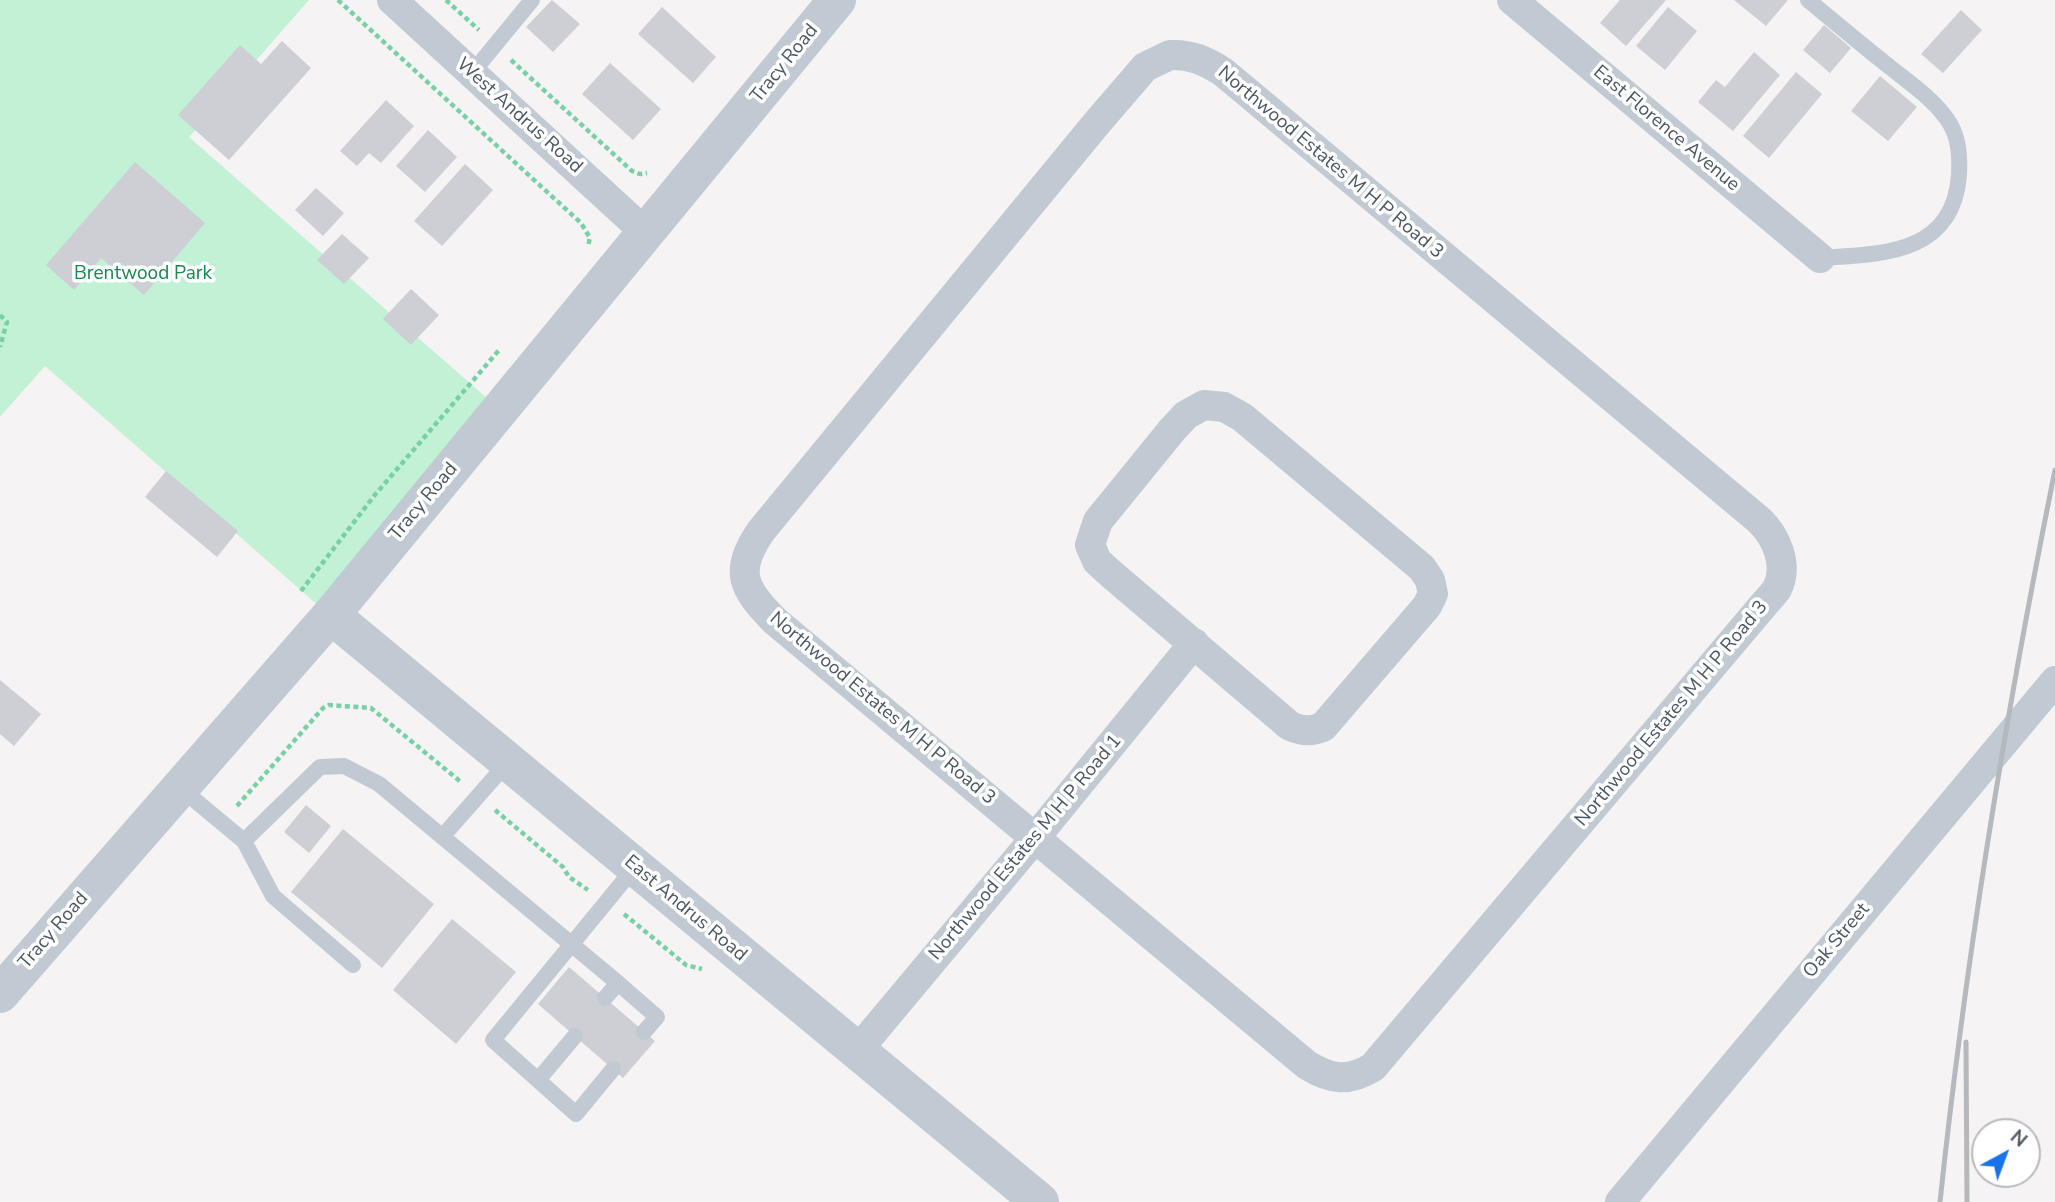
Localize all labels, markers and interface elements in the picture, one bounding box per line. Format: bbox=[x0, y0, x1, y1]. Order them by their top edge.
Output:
street label: Tracy Road bbox=[746, 20, 824, 108]
street label: West Andrus Road bbox=[451, 53, 587, 179]
street label: East Florence Avenue bbox=[1588, 61, 1744, 197]
street label: Northwood Estates M H P Road 3 bbox=[1213, 62, 1447, 264]
park label: Brentwood Park bbox=[74, 263, 212, 285]
street label: Tracy Road bbox=[385, 458, 463, 546]
street label: Northwood Estates M H P Road 3 bbox=[1571, 597, 1773, 831]
street label: Northwood Estates M H P Road 3 bbox=[765, 608, 999, 810]
street label: Northwood Estates M H P Road 1 bbox=[925, 731, 1127, 965]
street label: East Andrus Road bbox=[619, 851, 751, 967]
street label: Tracy Road bbox=[14, 888, 94, 974]
street label: Oak Street bbox=[1799, 899, 1875, 983]
north arrow bbox=[1971, 1118, 2041, 1188]
text: N bbox=[2005, 1124, 2032, 1153]

